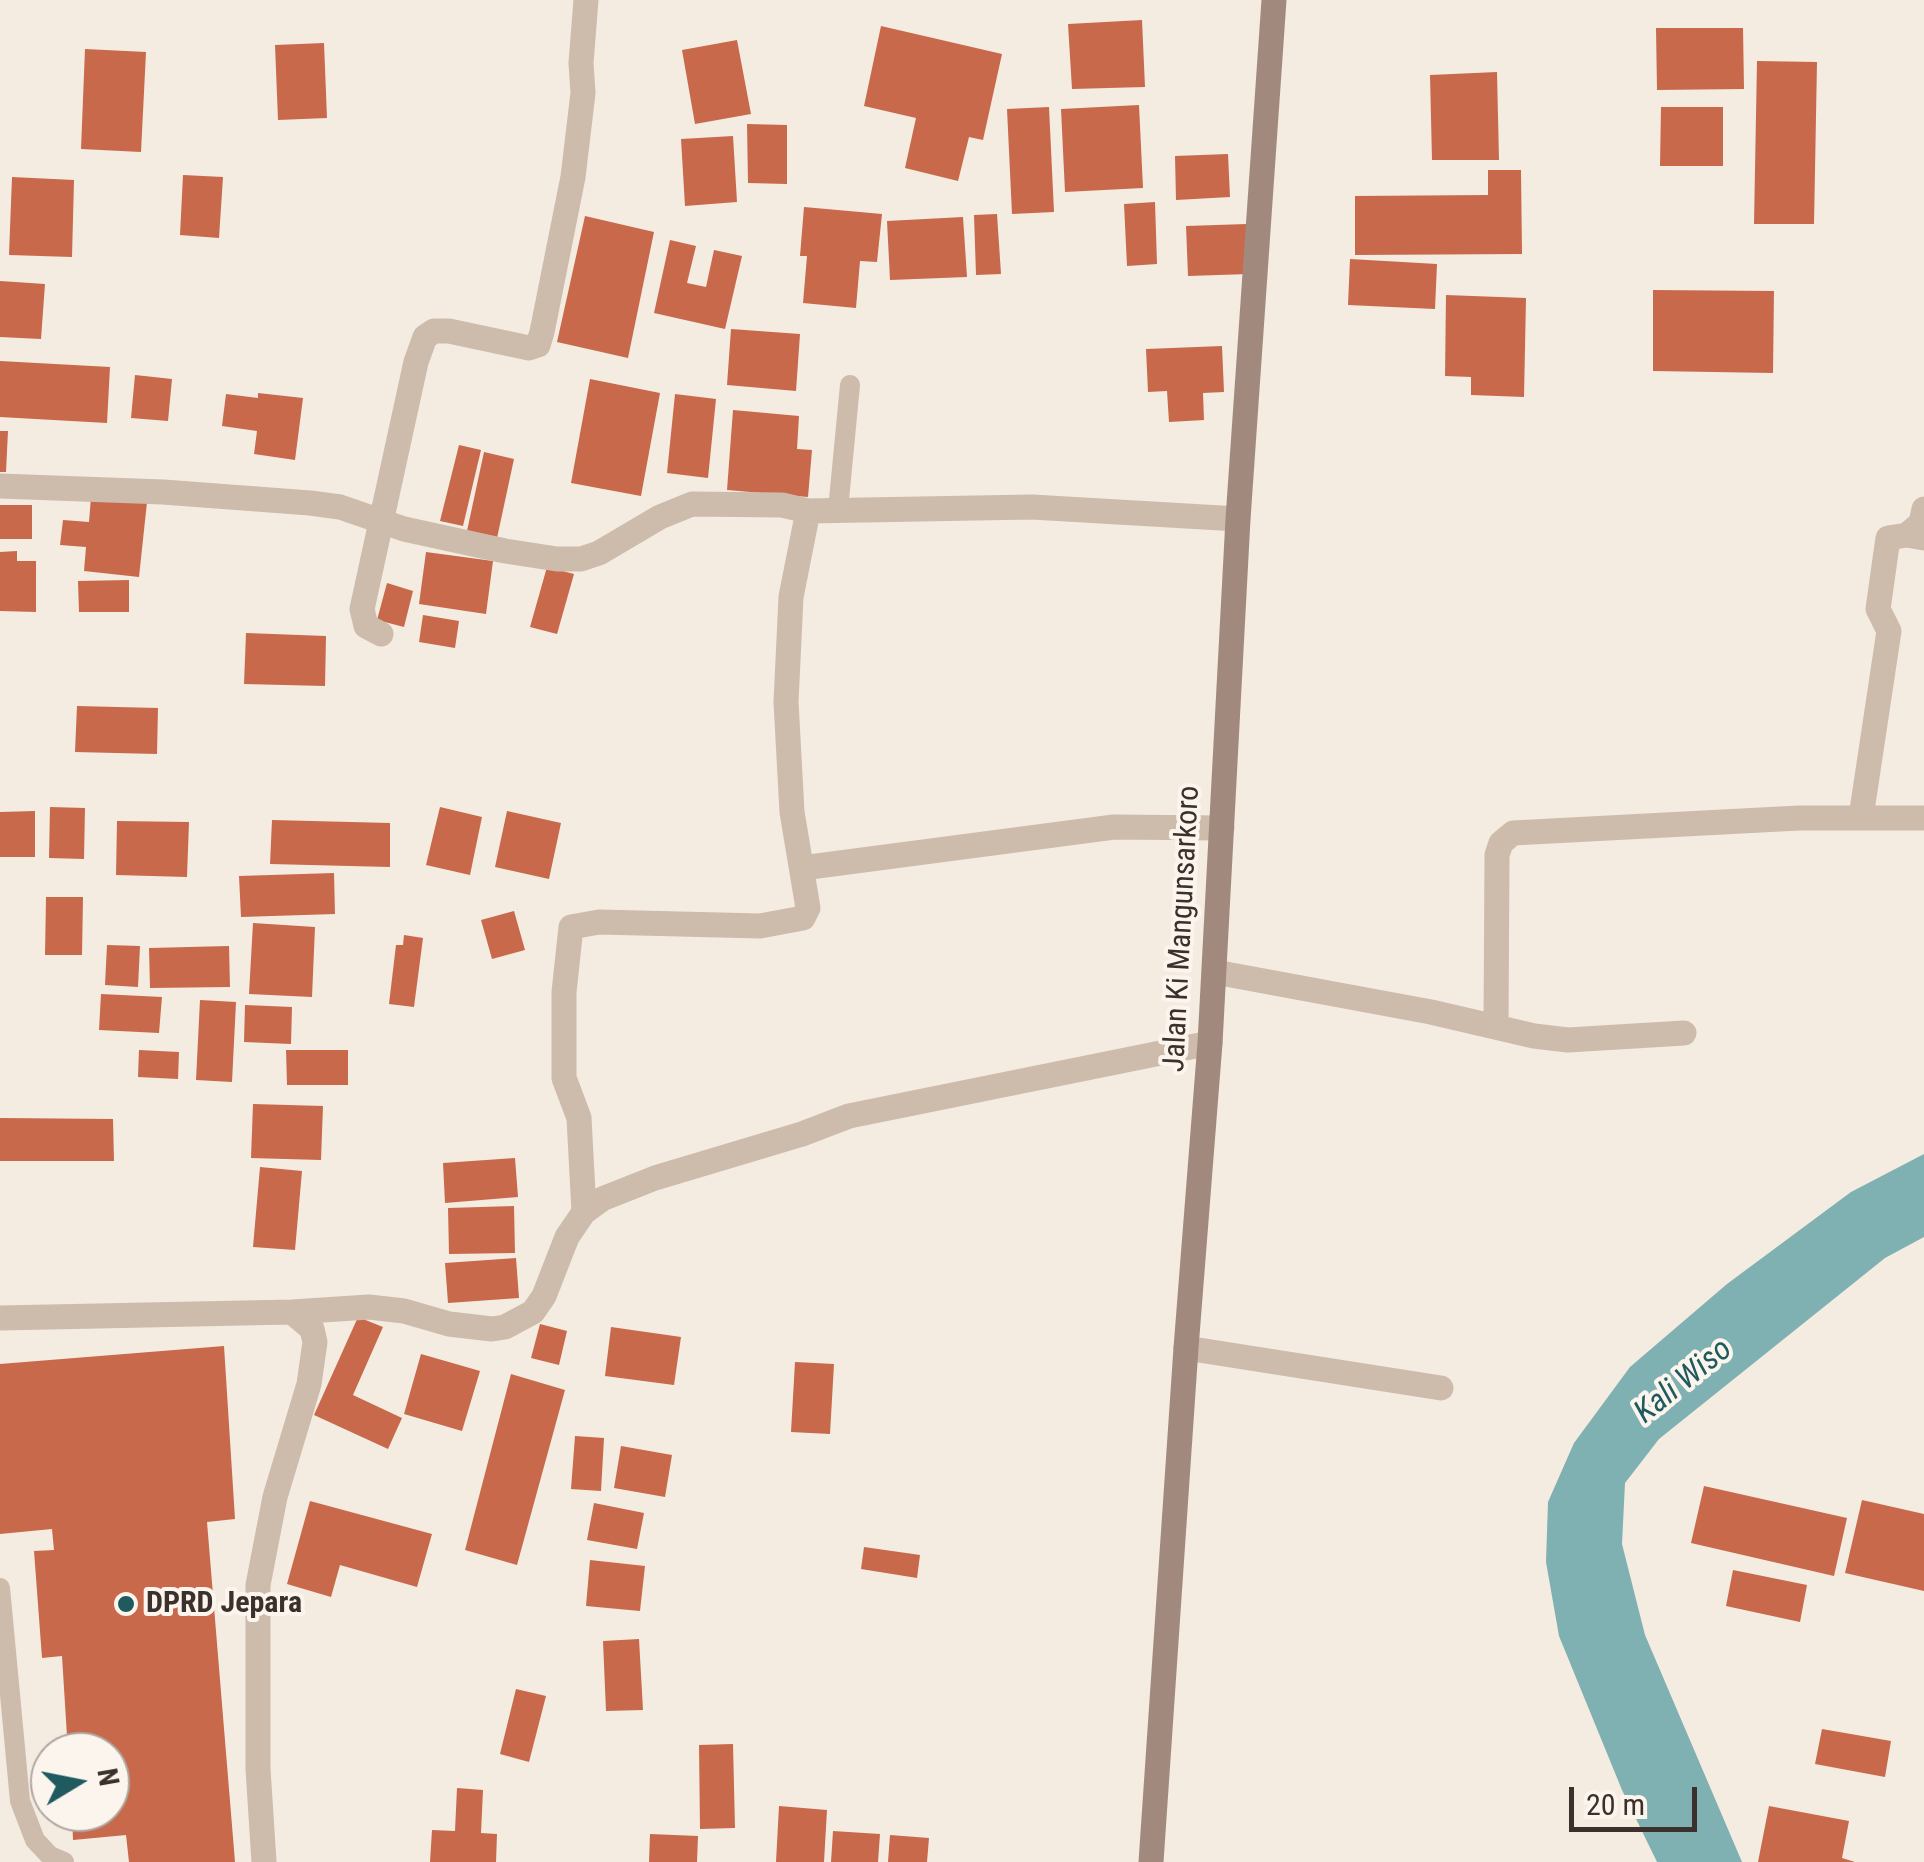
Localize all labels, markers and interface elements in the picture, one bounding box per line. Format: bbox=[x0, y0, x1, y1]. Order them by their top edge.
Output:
street label: Jalan Ki Mangunsarkoro bbox=[1158, 785, 1208, 1073]
water label: Kali Wiso bbox=[1628, 1331, 1740, 1433]
place label: DPRD Jepara bbox=[146, 1586, 302, 1622]
marker: DPRD Jepara bbox=[115, 1593, 137, 1615]
north arrow bbox=[30, 1732, 130, 1832]
text: N bbox=[90, 1766, 126, 1788]
scale bar bbox=[1574, 1767, 1702, 1829]
text: 20 m bbox=[1586, 1787, 1645, 1822]

